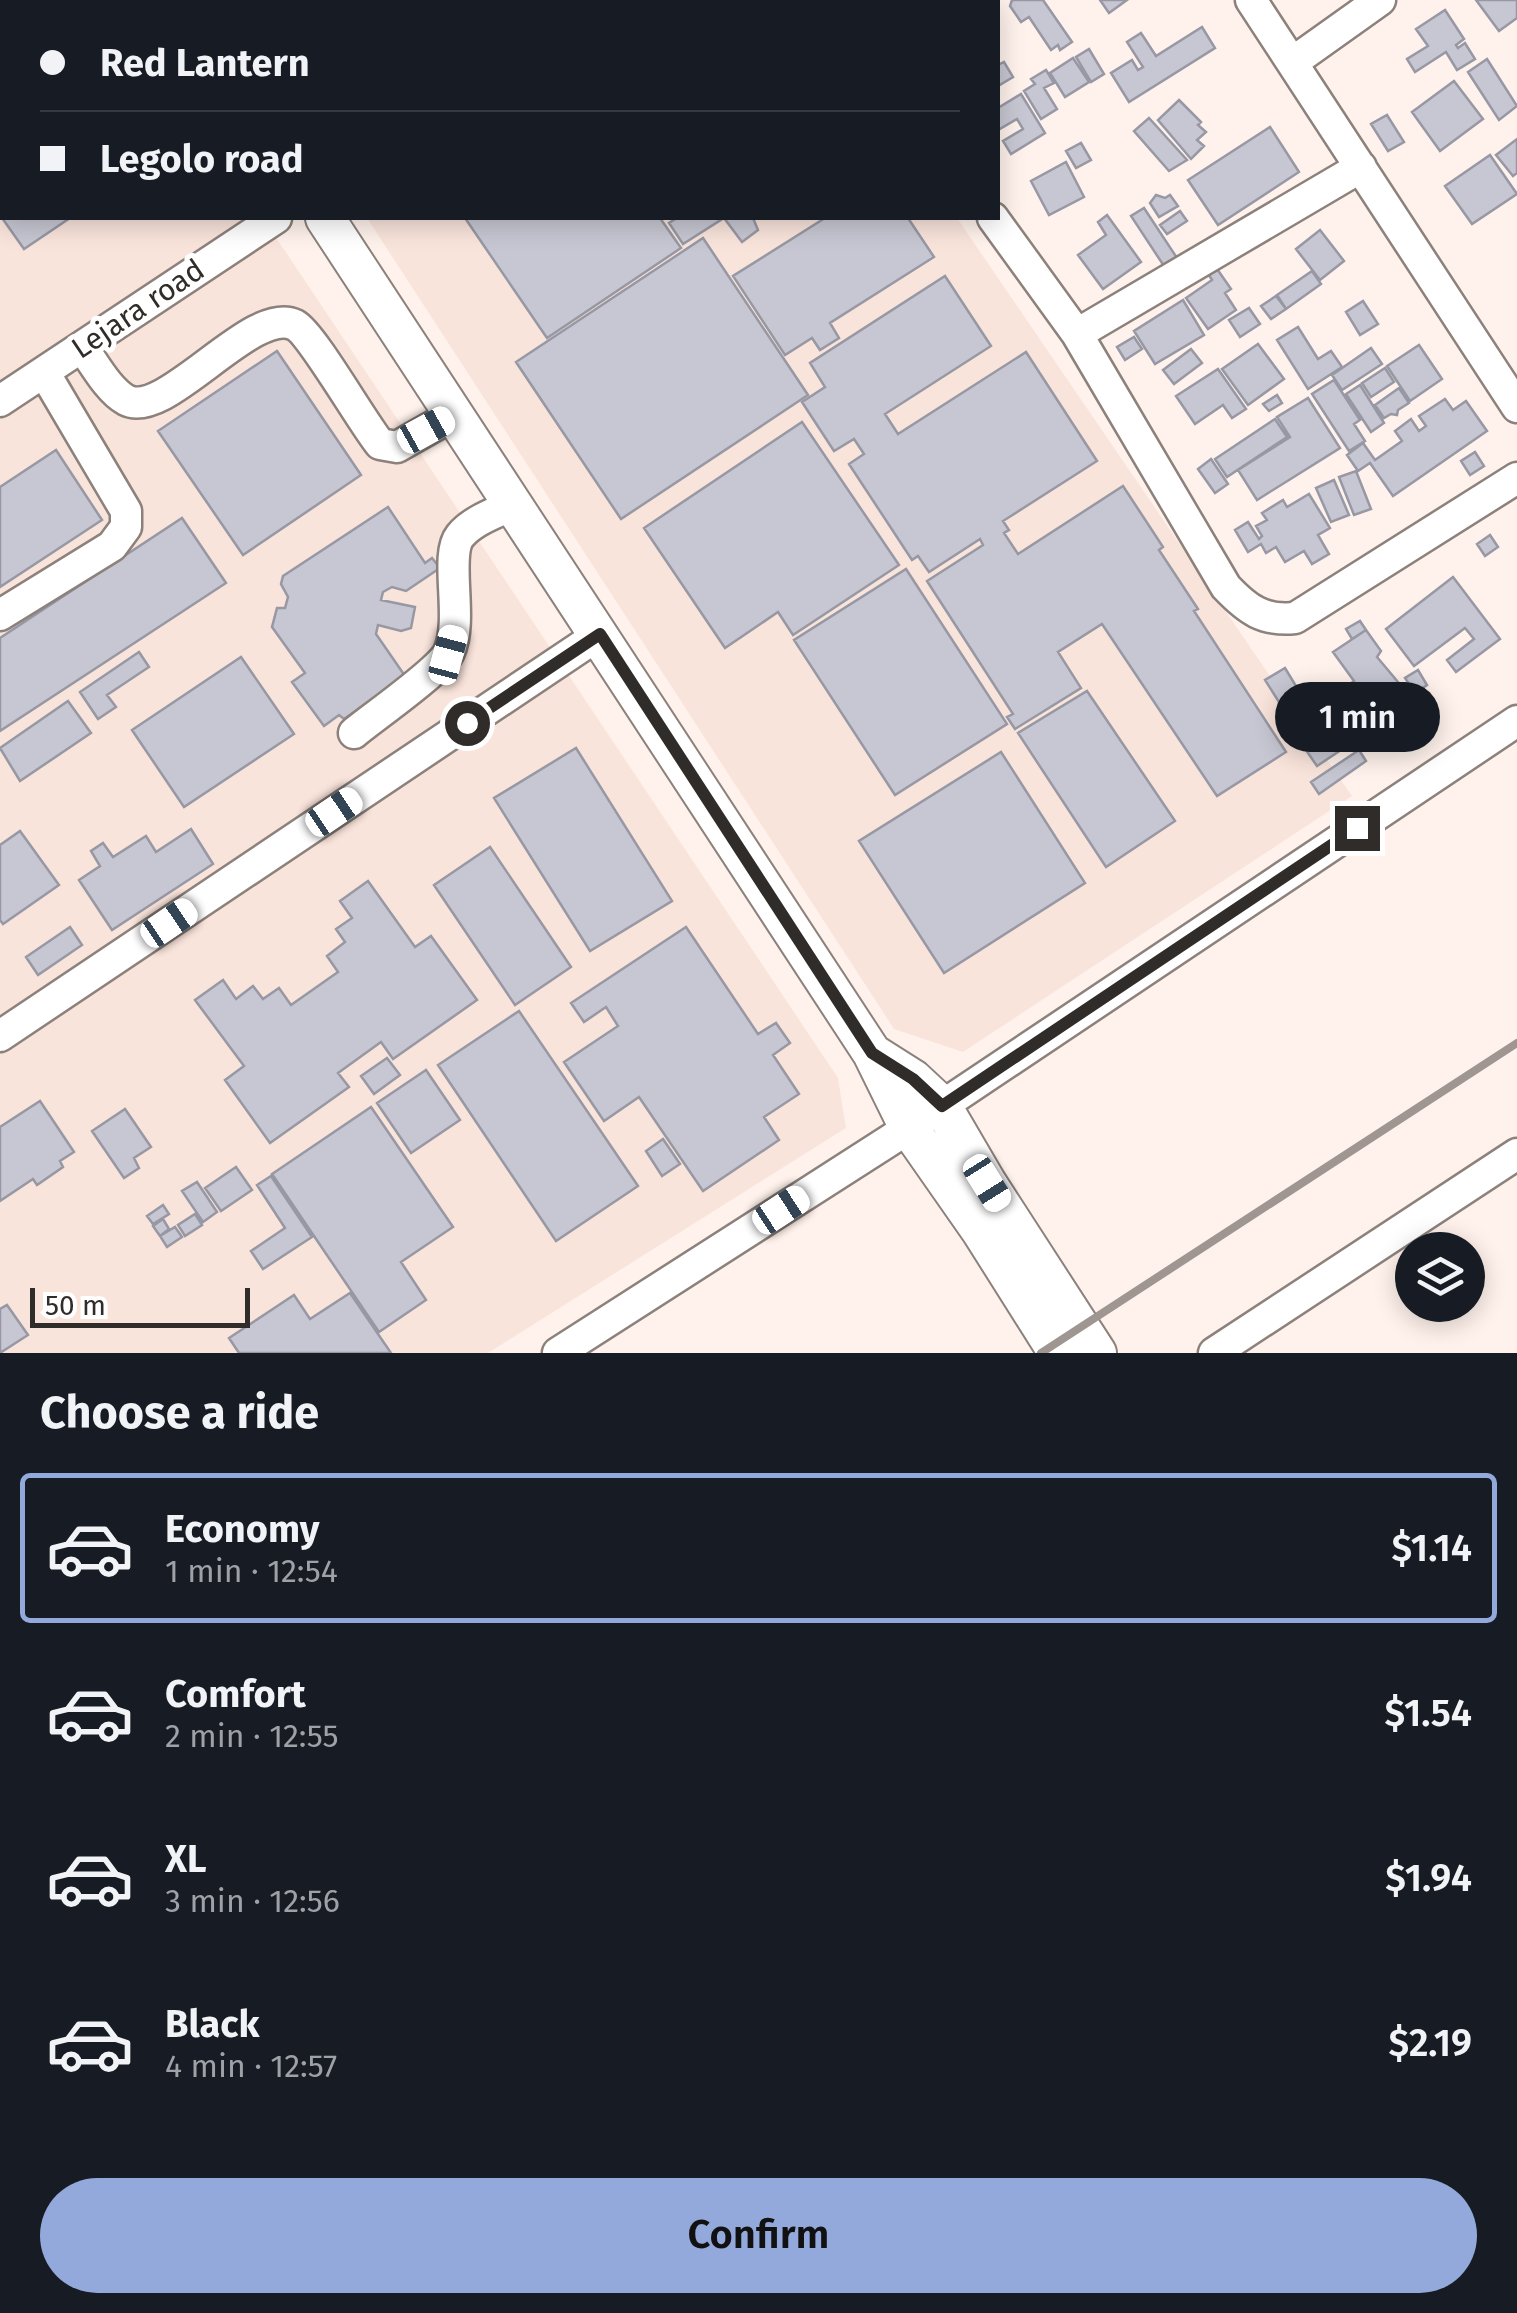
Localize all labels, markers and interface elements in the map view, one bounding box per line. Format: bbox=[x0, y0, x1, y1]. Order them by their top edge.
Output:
text: Red Lantern bbox=[100, 40, 310, 86]
text: Legolo road bbox=[100, 136, 304, 182]
street label: Lejara road bbox=[65, 252, 211, 366]
car bbox=[392, 402, 460, 458]
car bbox=[426, 622, 470, 688]
callout: 1 min bbox=[1274, 683, 1440, 753]
text: 1 min bbox=[1319, 698, 1396, 736]
route start bbox=[445, 701, 490, 746]
car bbox=[301, 783, 367, 841]
route end bbox=[1335, 806, 1380, 851]
car bbox=[136, 894, 202, 952]
car bbox=[958, 1150, 1016, 1216]
car bbox=[748, 1181, 814, 1239]
map controls bbox=[1395, 1232, 1485, 1322]
button: layers bbox=[1395, 1232, 1485, 1322]
scale bar bbox=[30, 1283, 250, 1328]
text: 50 m bbox=[45, 1289, 106, 1322]
text: Choose a ride bbox=[40, 1386, 319, 1440]
icon: car bbox=[45, 1503, 135, 1593]
text: Economy bbox=[165, 1506, 320, 1552]
text: $1.14 bbox=[1391, 1525, 1472, 1571]
text: 1 min · 12:54 bbox=[165, 1552, 338, 1590]
icon: car bbox=[45, 1668, 135, 1758]
text: Comfort bbox=[165, 1671, 306, 1717]
text: $1.54 bbox=[1385, 1690, 1472, 1736]
text: 2 min · 12:55 bbox=[165, 1717, 339, 1755]
icon: car bbox=[45, 1833, 135, 1923]
text: XL bbox=[165, 1836, 207, 1882]
text: $1.94 bbox=[1385, 1855, 1472, 1901]
text: 3 min · 12:56 bbox=[165, 1882, 340, 1920]
icon: car bbox=[45, 1998, 135, 2088]
text: Black bbox=[165, 2001, 260, 2047]
text: $2.19 bbox=[1389, 2020, 1472, 2066]
text: 4 min · 12:57 bbox=[165, 2047, 337, 2085]
button: Confirm bbox=[40, 2178, 1477, 2293]

